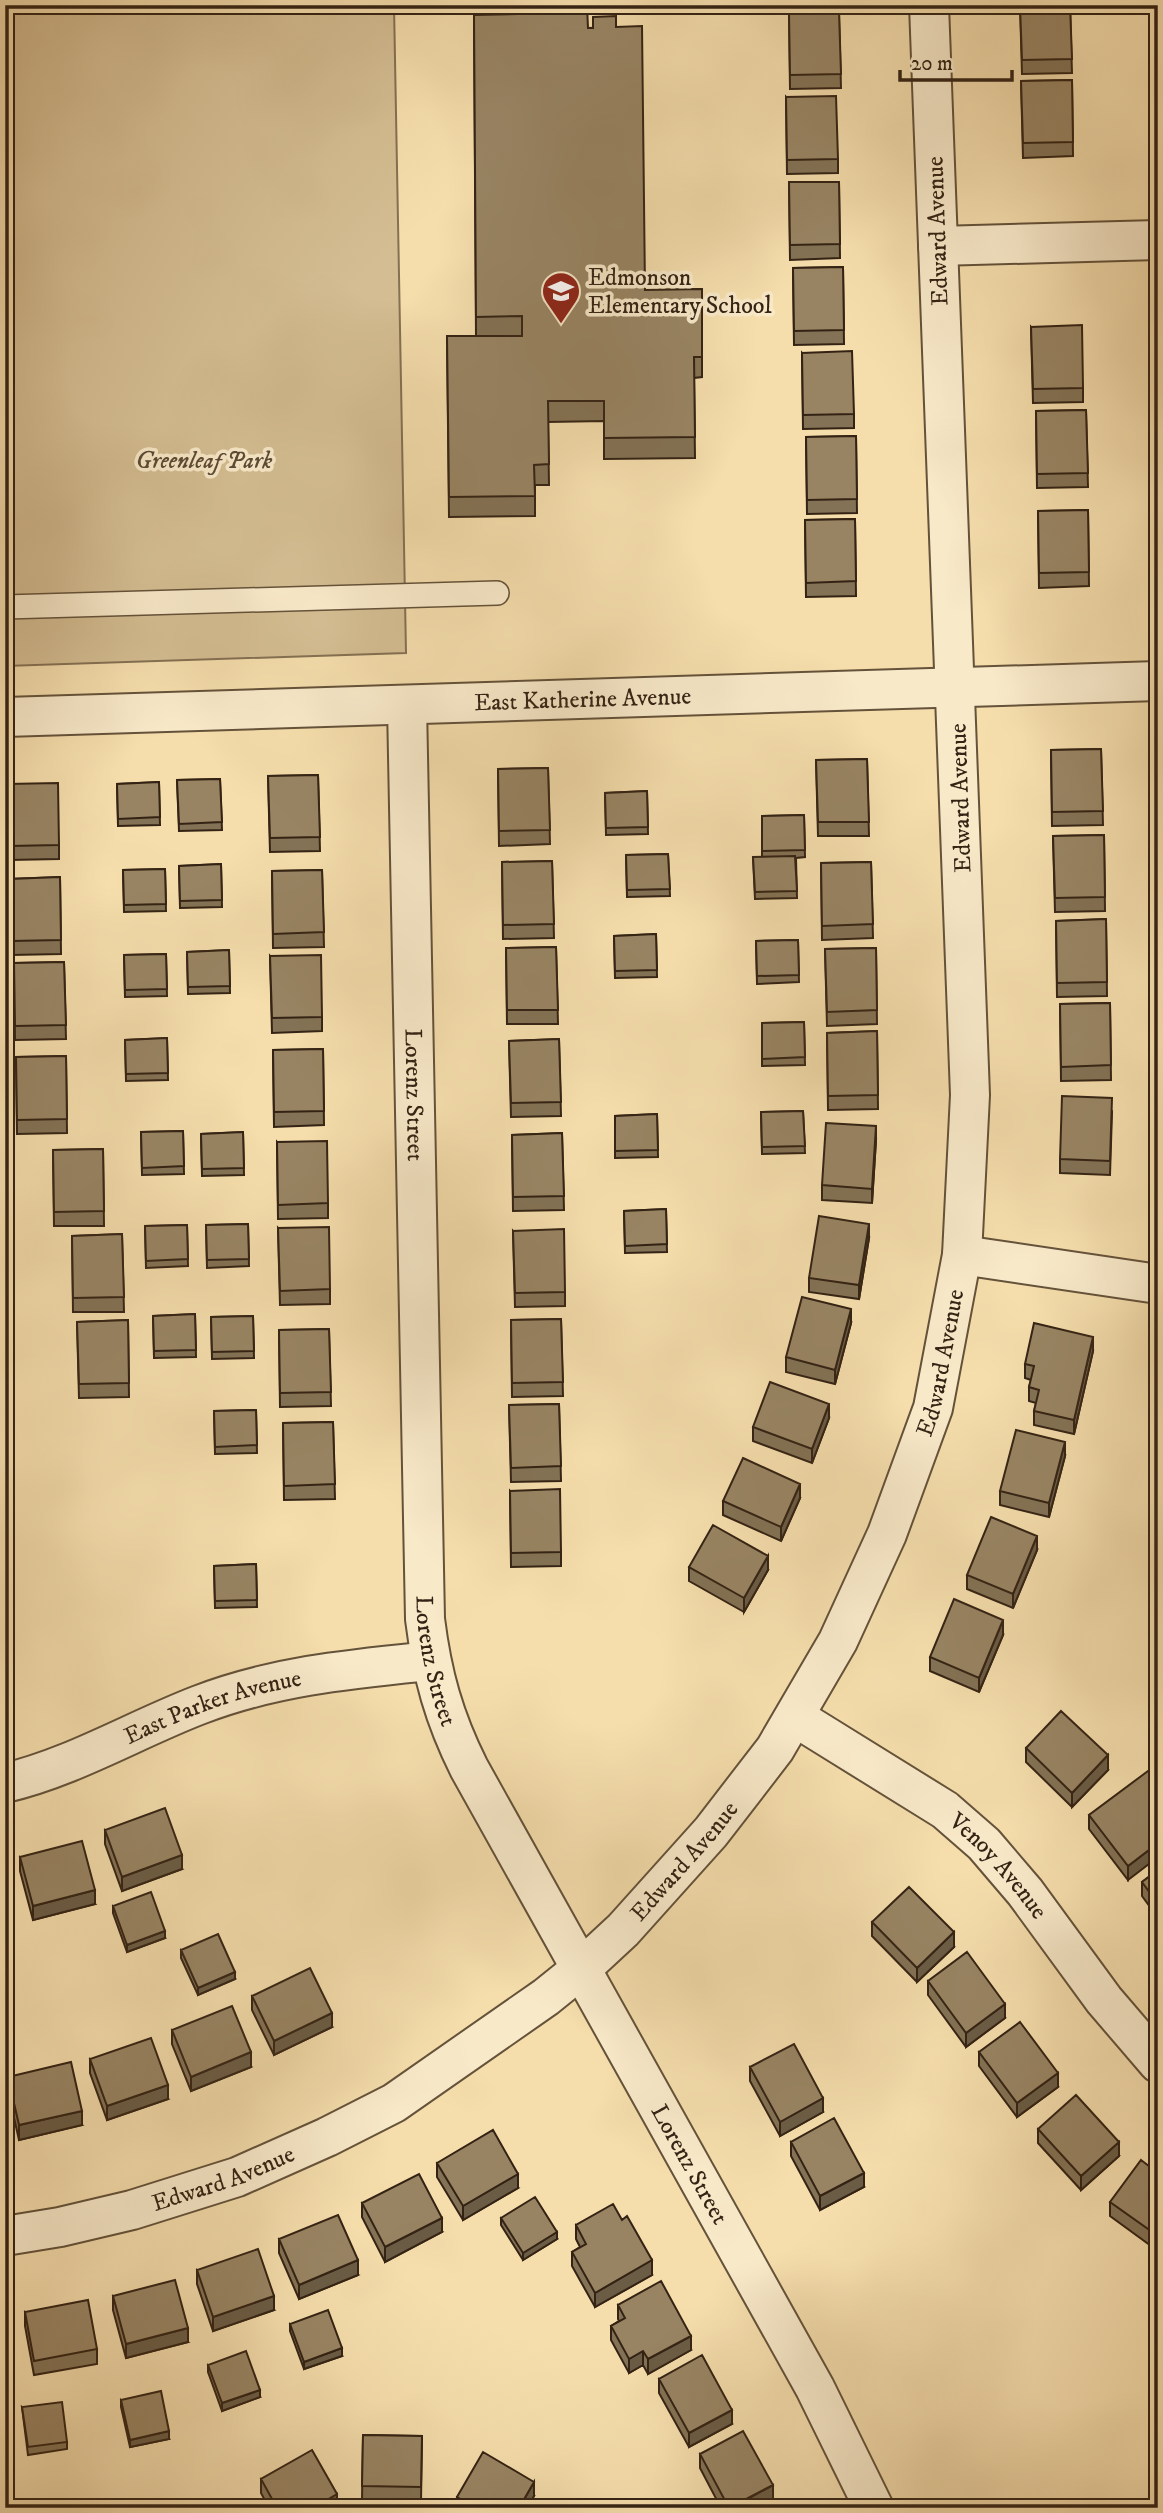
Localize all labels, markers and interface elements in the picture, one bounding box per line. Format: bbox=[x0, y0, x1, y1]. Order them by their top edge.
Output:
scale bar bbox=[900, 38, 1012, 82]
text: 20 m bbox=[911, 51, 953, 77]
street label: Edward Avenue bbox=[920, 156, 956, 306]
place label: Edmonson Elementary School bbox=[588, 263, 772, 321]
school or university icon: Edmonson Elementary School bbox=[540, 270, 582, 325]
park label: Greenleaf Park bbox=[136, 446, 272, 476]
street label: East Katherine Avenue bbox=[474, 682, 692, 718]
street label: Edward Avenue bbox=[943, 723, 979, 873]
street label: Lorenz Street bbox=[397, 1028, 430, 1162]
street label: Edward Avenue bbox=[910, 1287, 971, 1441]
street label: Lorenz Street bbox=[409, 1595, 463, 1731]
street label: East Parker Avenue bbox=[120, 1663, 304, 1752]
street label: Edward Avenue bbox=[624, 1795, 745, 1928]
street label: Venoy Avenue bbox=[942, 1806, 1054, 1925]
street label: Lorenz Street bbox=[644, 2099, 735, 2230]
street label: Edward Avenue bbox=[148, 2139, 299, 2219]

